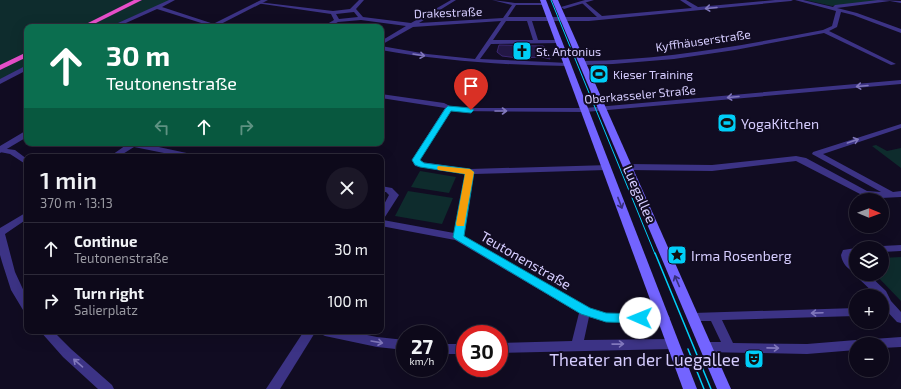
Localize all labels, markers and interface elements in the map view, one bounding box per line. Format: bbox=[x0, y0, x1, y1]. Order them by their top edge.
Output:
street label: Drakestraße bbox=[414, 4, 482, 20]
one-way arrow bbox=[705, 4, 718, 12]
street label: Kyffhäuserstraße bbox=[654, 26, 752, 54]
text: 30 m bbox=[106, 38, 170, 72]
icon: ahead bbox=[40, 40, 92, 92]
church icon: St. Antonius bbox=[511, 40, 533, 62]
place label: St. Antonius bbox=[536, 44, 601, 58]
one-way arrow bbox=[412, 51, 425, 59]
sports icon: Kieser Training bbox=[588, 63, 610, 85]
place label: Kieser Training bbox=[613, 67, 693, 81]
pin bbox=[454, 69, 488, 110]
text: Teutonenstraße bbox=[106, 72, 237, 94]
icon: arrive bbox=[460, 75, 482, 97]
street label: Oberkasseler Straße bbox=[584, 82, 696, 106]
one-way arrow bbox=[856, 82, 869, 89]
one-way arrow bbox=[727, 94, 740, 101]
one-way arrow bbox=[494, 107, 507, 115]
sports icon: YogaKitchen bbox=[716, 112, 738, 134]
place label: YogaKitchen bbox=[741, 115, 819, 132]
icon: left bbox=[151, 116, 173, 138]
icon: ahead bbox=[193, 116, 215, 138]
icon: right bbox=[235, 116, 257, 138]
one-way arrow bbox=[846, 137, 859, 144]
street label: Luegallee bbox=[620, 162, 660, 226]
text: 1 min bbox=[40, 165, 97, 194]
button: close bbox=[326, 167, 368, 209]
north arrow bbox=[849, 193, 889, 233]
map controls bbox=[849, 193, 889, 377]
text: 370 m · 13:13 bbox=[40, 195, 113, 211]
one-way arrow bbox=[616, 197, 624, 209]
street label: Teutonenstraße bbox=[478, 227, 574, 293]
text: Continue bbox=[74, 232, 137, 250]
icon: ahead bbox=[40, 238, 62, 260]
text: 30 m bbox=[334, 240, 368, 258]
button: layers bbox=[849, 241, 889, 281]
place icon: Irma Rosenberg bbox=[666, 244, 688, 266]
place label: Irma Rosenberg bbox=[691, 247, 792, 264]
text: Teutonenstraße bbox=[74, 250, 169, 266]
one-way arrow bbox=[673, 275, 681, 287]
text: Turn right bbox=[74, 284, 144, 302]
button: + bbox=[849, 289, 889, 329]
icon: right bbox=[40, 290, 62, 312]
text: 100 m bbox=[327, 292, 368, 310]
position arrow bbox=[619, 297, 661, 339]
text: Salierplatz bbox=[74, 302, 138, 318]
one-way arrow bbox=[811, 310, 824, 317]
speed limit sign: 30 bbox=[456, 325, 508, 377]
text: 27 bbox=[411, 334, 433, 358]
button: − bbox=[849, 337, 889, 377]
one-way arrow bbox=[370, 338, 383, 346]
one-way arrow bbox=[611, 340, 624, 348]
one-way arrow bbox=[766, 344, 779, 352]
theatre icon: Theater an der Luegallee bbox=[743, 348, 765, 370]
place label: Theater an der Luegallee bbox=[549, 349, 740, 370]
text: km/h bbox=[410, 355, 434, 367]
one-way arrow bbox=[73, 358, 84, 367]

